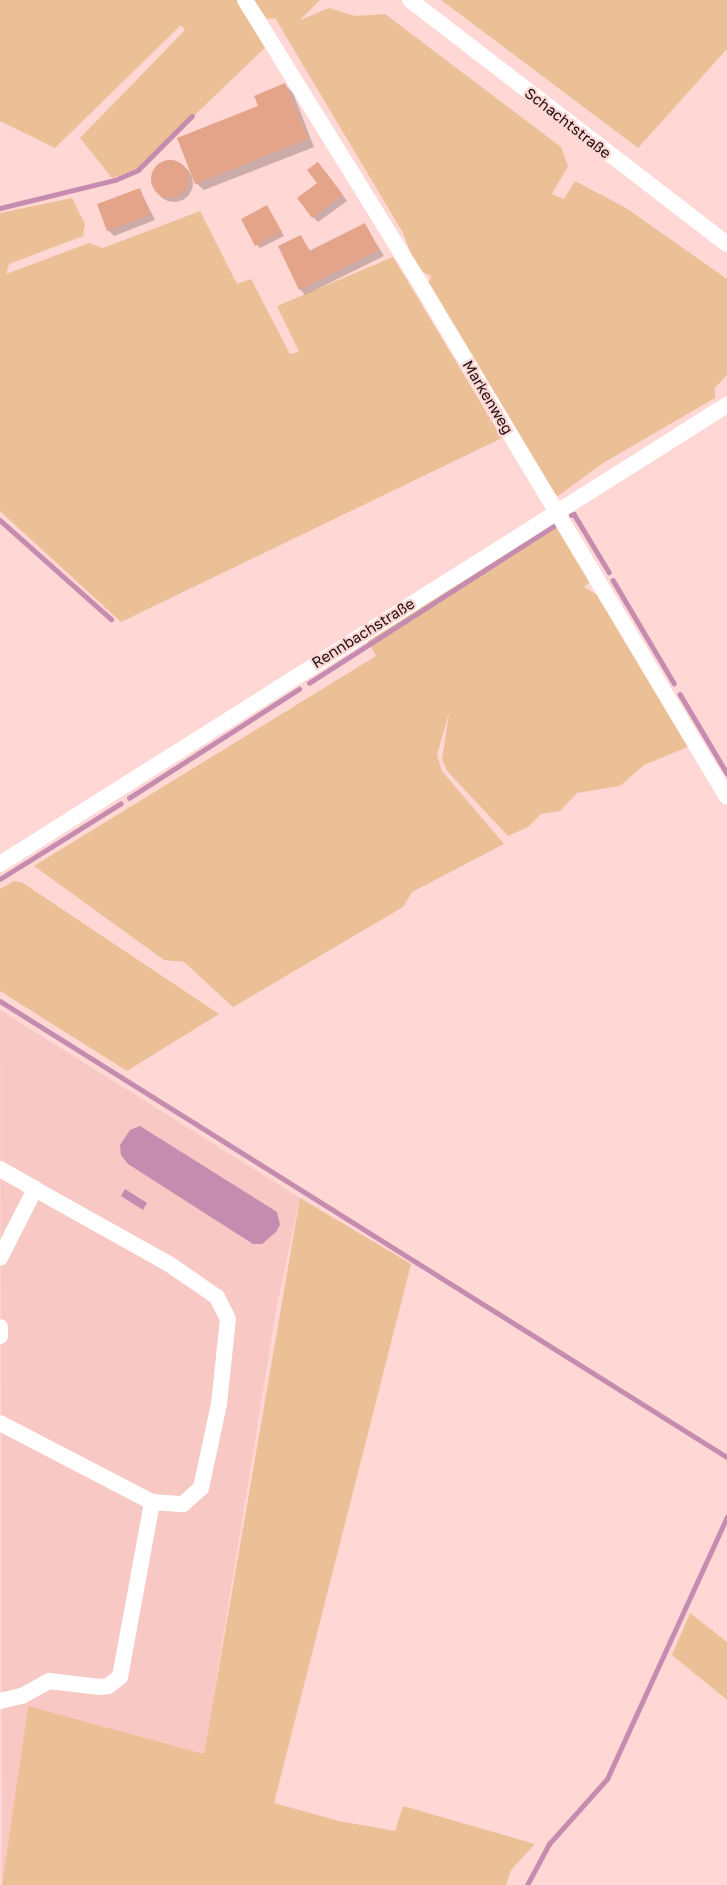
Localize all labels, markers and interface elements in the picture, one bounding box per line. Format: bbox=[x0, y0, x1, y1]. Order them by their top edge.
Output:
street label: Schachtstraße bbox=[521, 84, 615, 162]
street label: Markenweg bbox=[459, 357, 517, 437]
street label: Rennbachstraße bbox=[308, 594, 418, 672]

